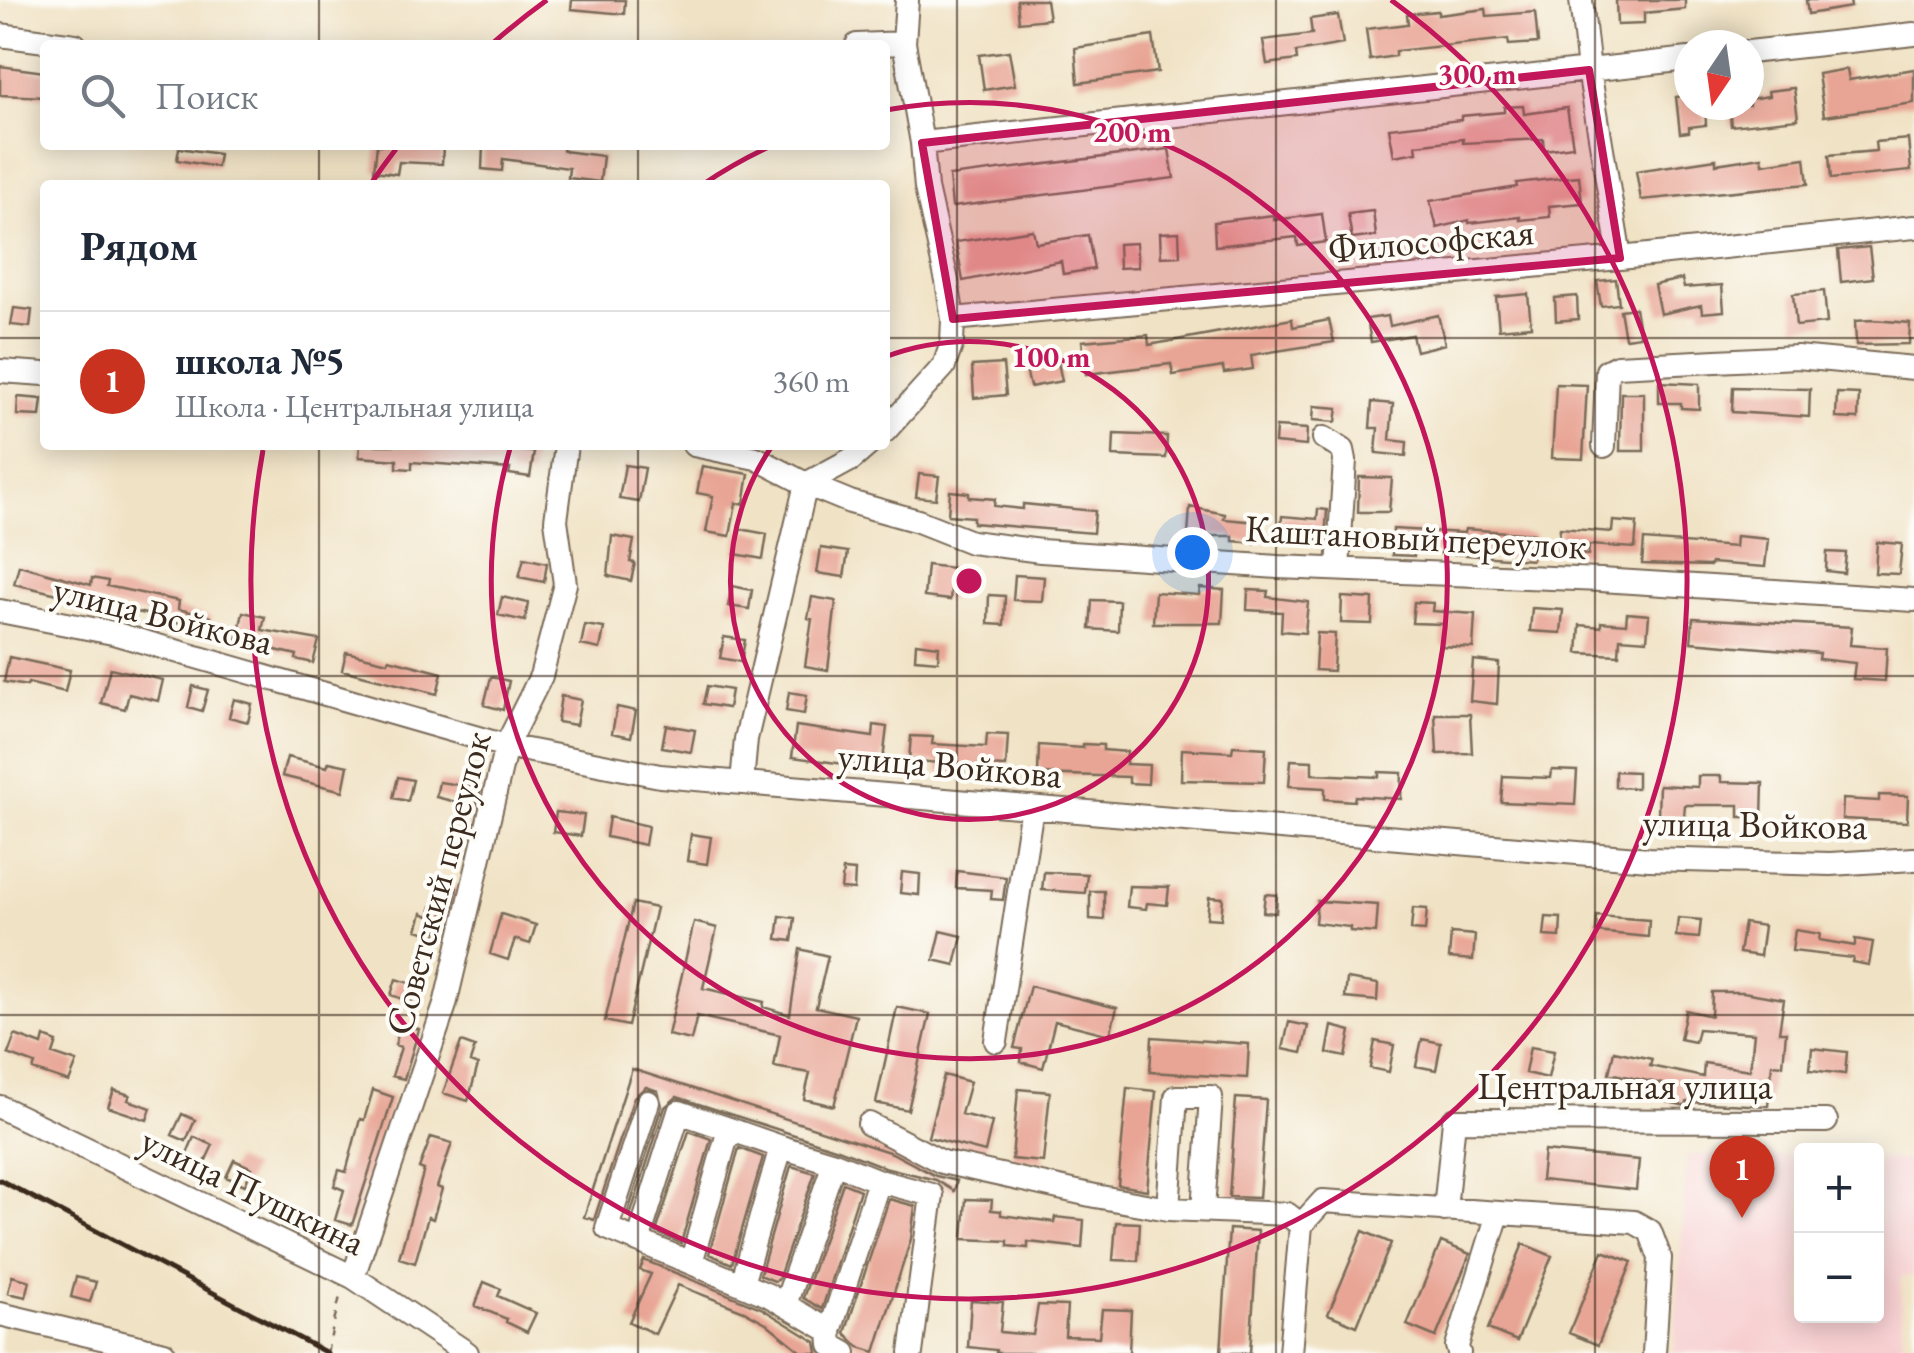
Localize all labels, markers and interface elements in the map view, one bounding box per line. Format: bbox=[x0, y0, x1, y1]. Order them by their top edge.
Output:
north arrow bbox=[1674, 30, 1764, 120]
search box bbox=[40, 40, 890, 150]
text: 300 m bbox=[1438, 54, 1516, 93]
icon: search bbox=[75, 68, 130, 123]
text: Поиск bbox=[155, 71, 258, 120]
text: 200 m bbox=[1093, 112, 1171, 151]
street label: Философская bbox=[1326, 206, 1536, 273]
text: Рядом bbox=[80, 218, 198, 273]
text: школа №5 bbox=[175, 336, 345, 385]
text: 100 m bbox=[1012, 337, 1090, 376]
text: 1 bbox=[104, 360, 121, 402]
text: 360 m bbox=[773, 360, 850, 402]
text: Школа · Центральная улица bbox=[175, 385, 534, 427]
street label: Каштановый переулок bbox=[1244, 503, 1588, 570]
your location bbox=[1167, 527, 1218, 578]
centre of rings bbox=[951, 563, 987, 599]
street label: улица Войкова bbox=[48, 564, 279, 666]
street label: Советский переулок bbox=[373, 726, 502, 1040]
street label: улица Войкова bbox=[836, 730, 1065, 799]
street label: улица Войкова bbox=[1642, 797, 1869, 850]
street label: Центральная улица bbox=[1477, 1061, 1773, 1110]
street label: улица Пушкина bbox=[133, 1115, 374, 1266]
pin: 1 bbox=[1710, 1136, 1774, 1218]
map controls bbox=[1794, 1143, 1884, 1323]
button: + bbox=[1794, 1143, 1884, 1233]
button: − bbox=[1794, 1233, 1884, 1323]

